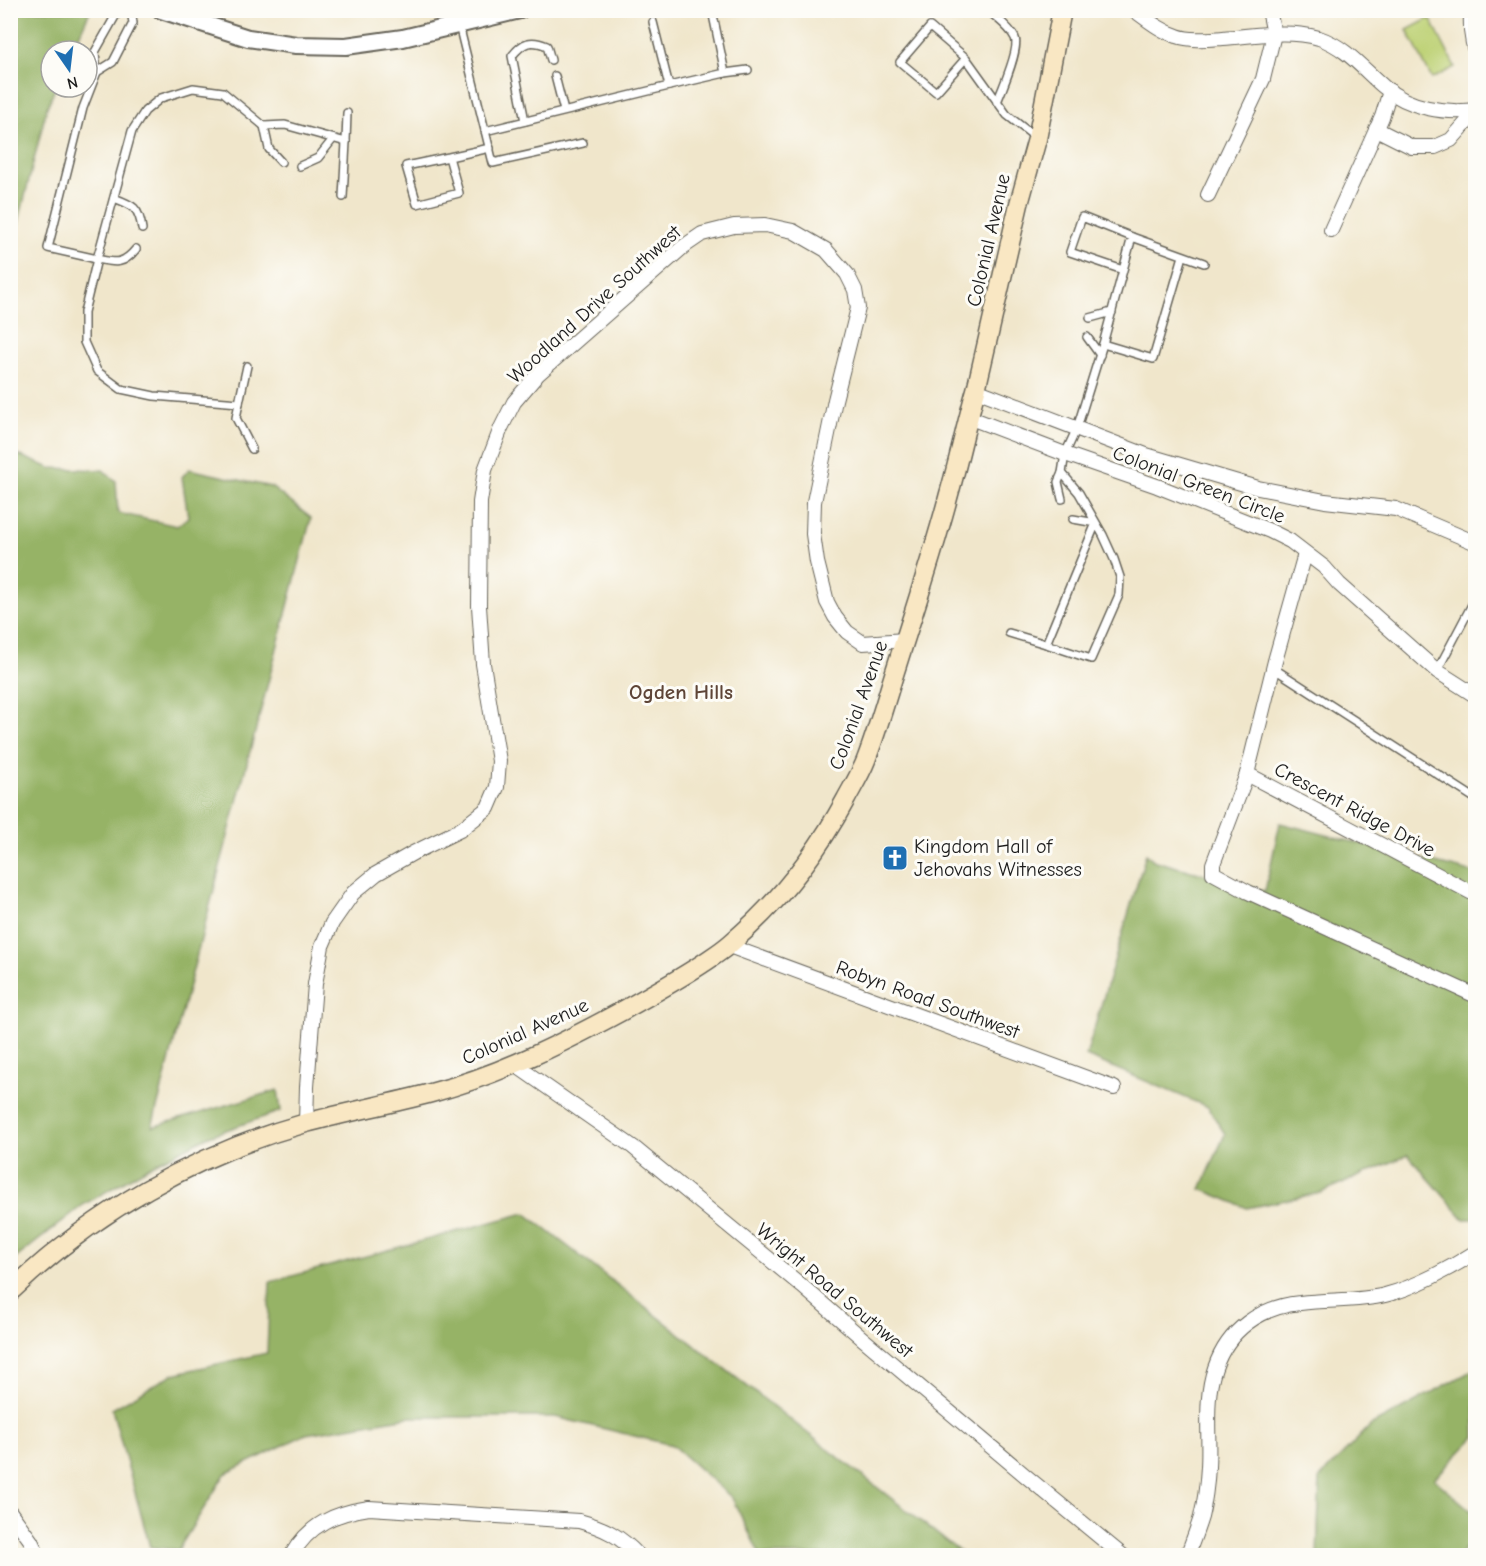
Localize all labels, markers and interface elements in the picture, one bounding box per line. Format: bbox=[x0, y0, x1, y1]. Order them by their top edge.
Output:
north arrow bbox=[39, 39, 99, 99]
text: N bbox=[65, 73, 80, 93]
street label: Colonial Avenue bbox=[962, 171, 1015, 309]
street label: Woodland Drive Southwest bbox=[503, 220, 687, 388]
street label: Colonial Green Circle bbox=[1109, 441, 1288, 528]
street label: Colonial Avenue bbox=[824, 637, 892, 773]
district label: Ogden Hills bbox=[629, 680, 733, 704]
street label: Crescent Ridge Drive bbox=[1271, 757, 1439, 862]
place label: Kingdom Hall of Jehovahs Witnesses bbox=[914, 835, 1082, 881]
church icon: Kingdom Hall of Jehovahs Witnesses bbox=[880, 843, 910, 873]
street label: Robyn Road Southwest bbox=[833, 956, 1024, 1044]
street label: Colonial Avenue bbox=[459, 993, 592, 1070]
street label: Wright Road Southwest bbox=[752, 1218, 919, 1363]

